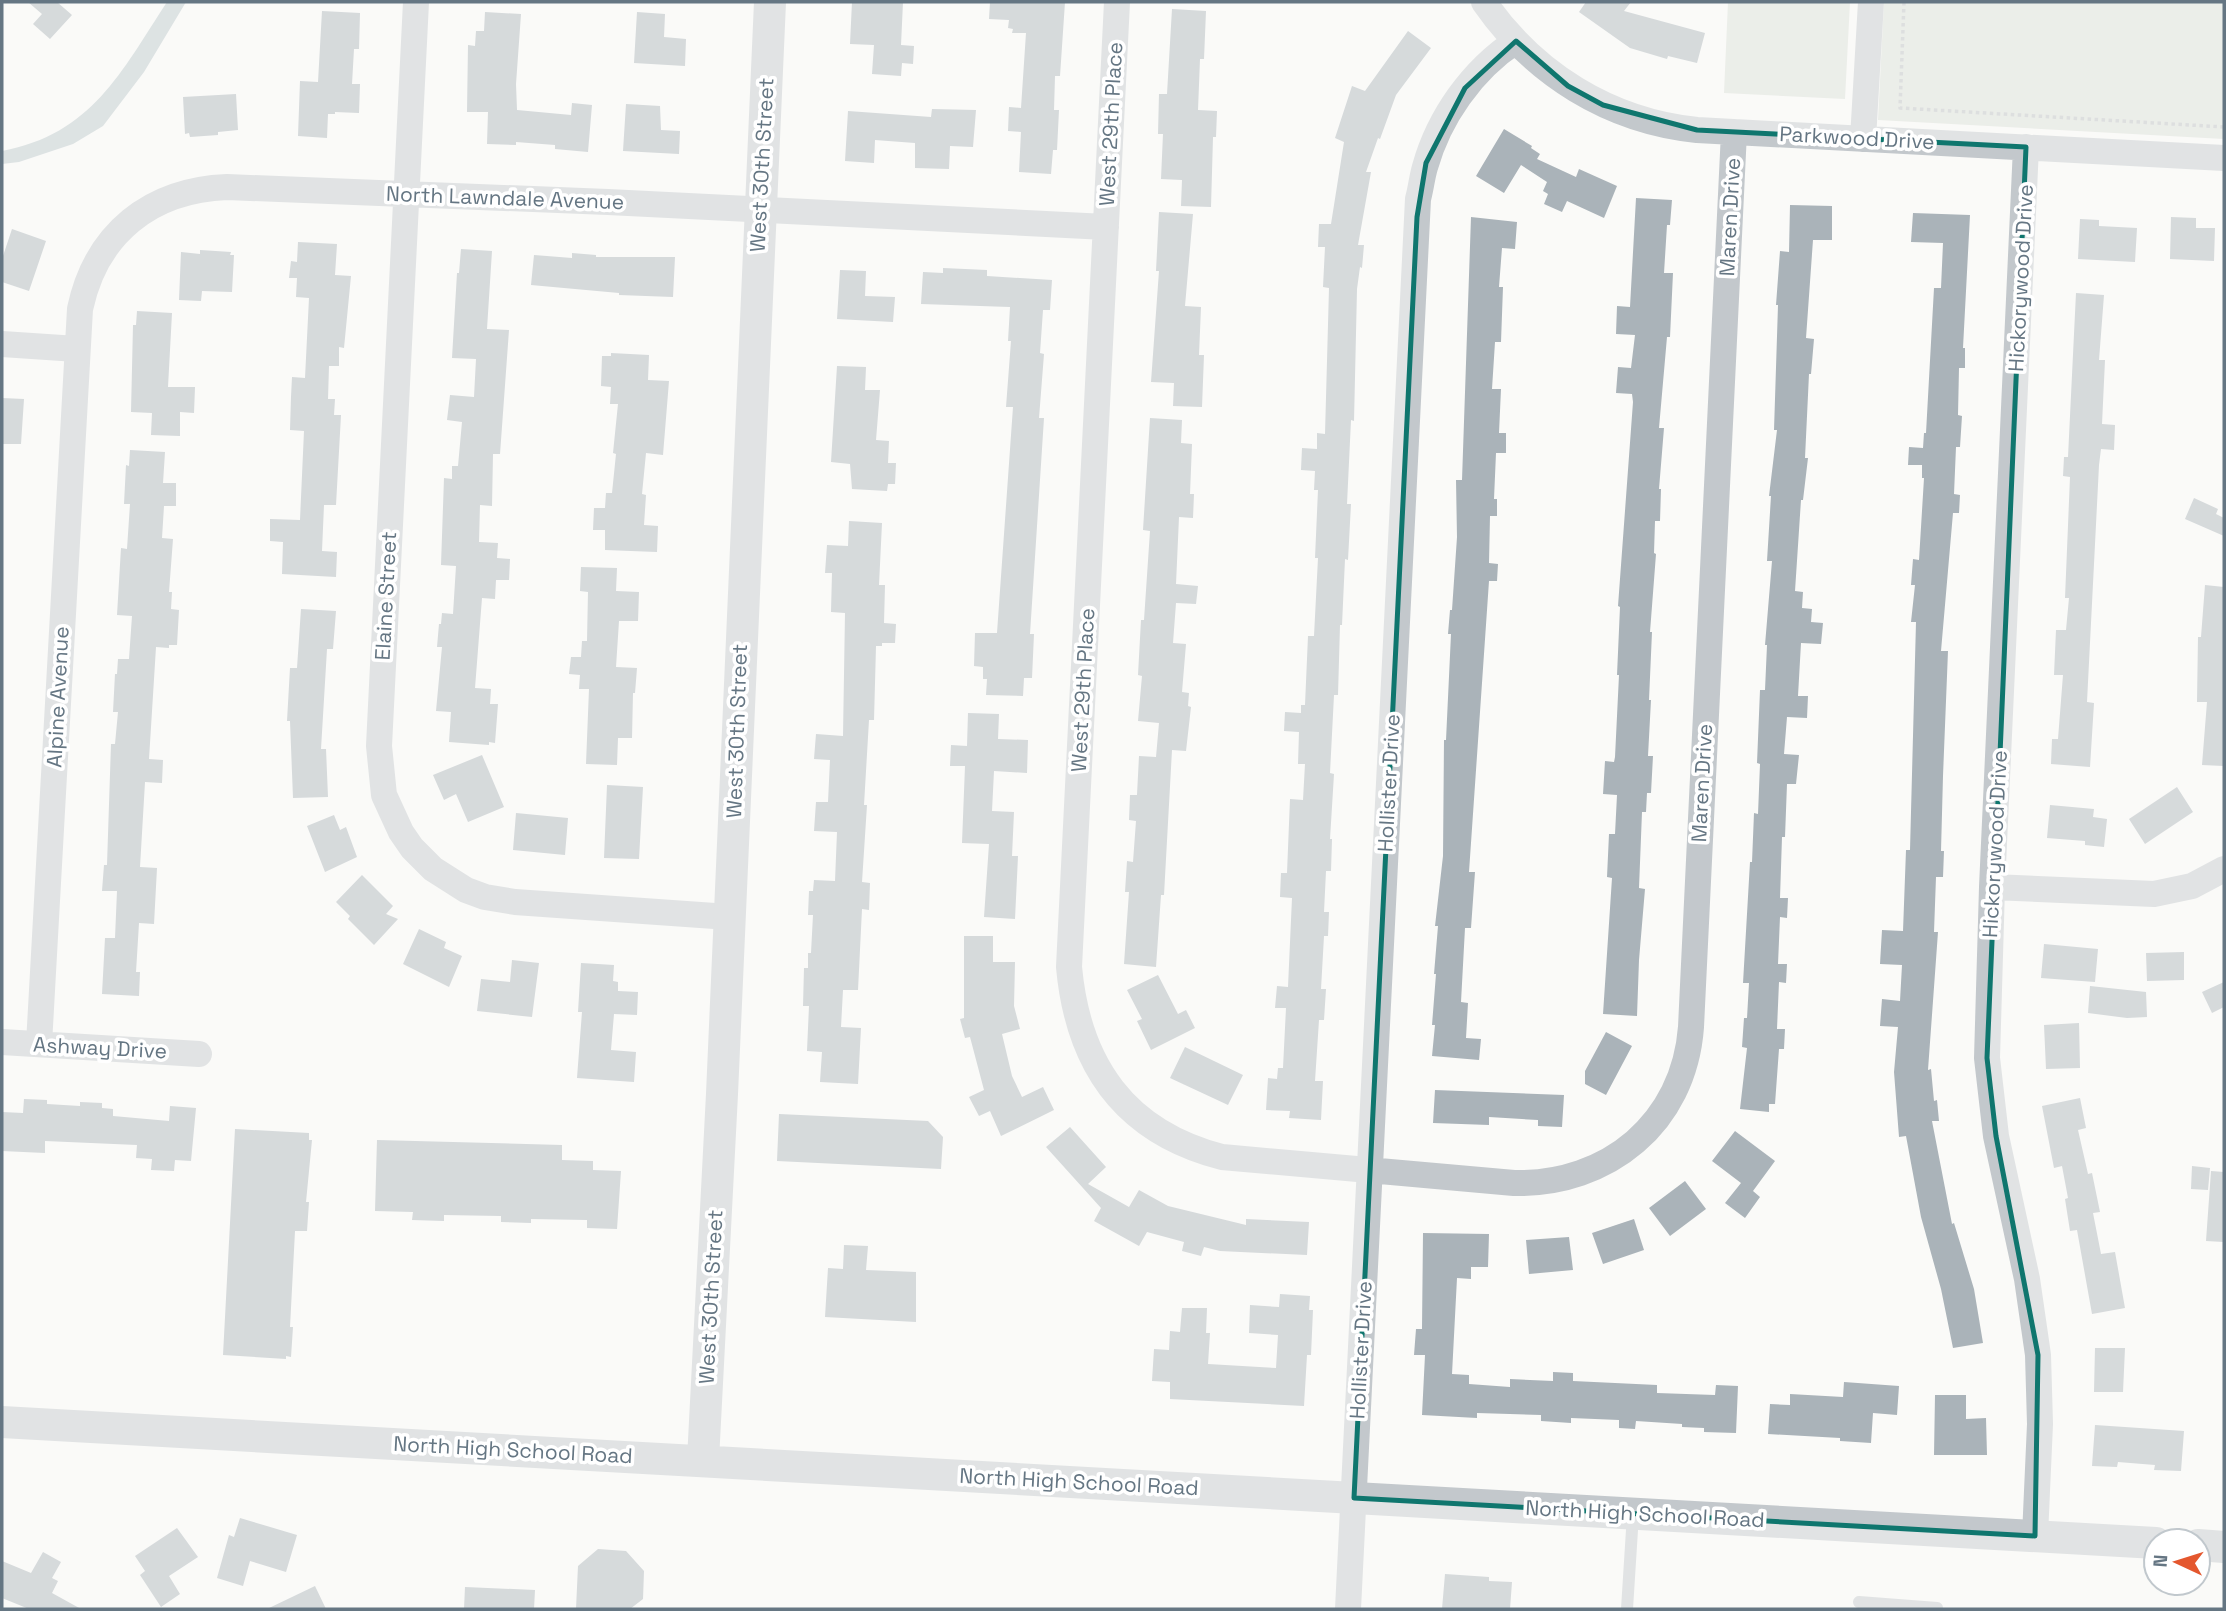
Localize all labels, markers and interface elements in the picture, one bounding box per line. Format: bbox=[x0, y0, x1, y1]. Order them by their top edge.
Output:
street label: West 29th Place bbox=[1093, 41, 1128, 207]
street label: West 30th Street bbox=[743, 77, 780, 253]
street label: Parkwood Drive bbox=[1779, 120, 1935, 155]
street label: Maren Drive bbox=[1713, 157, 1746, 277]
street label: North Lawndale Avenue bbox=[385, 180, 625, 215]
street label: Hickorywood Drive bbox=[2002, 184, 2039, 372]
street label: Elaine Street bbox=[369, 531, 402, 661]
street label: West 29th Place bbox=[1065, 607, 1100, 773]
street label: Alpine Avenue bbox=[40, 626, 75, 768]
street label: West 30th Street bbox=[720, 643, 753, 819]
street label: Hollister Drive bbox=[1371, 713, 1406, 853]
street label: Maren Drive bbox=[1685, 723, 1718, 843]
street label: Hickorywood Drive bbox=[1976, 750, 2013, 938]
street label: Ashway Drive bbox=[32, 1031, 168, 1064]
street label: West 30th Street bbox=[692, 1209, 729, 1385]
street label: Hollister Drive bbox=[1343, 1280, 1378, 1420]
street label: North High School Road bbox=[393, 1430, 633, 1469]
street label: North High School Road bbox=[959, 1462, 1199, 1501]
street label: North High School Road bbox=[1525, 1494, 1765, 1533]
north arrow bbox=[2142, 1527, 2212, 1597]
text: N bbox=[2148, 1554, 2173, 1568]

